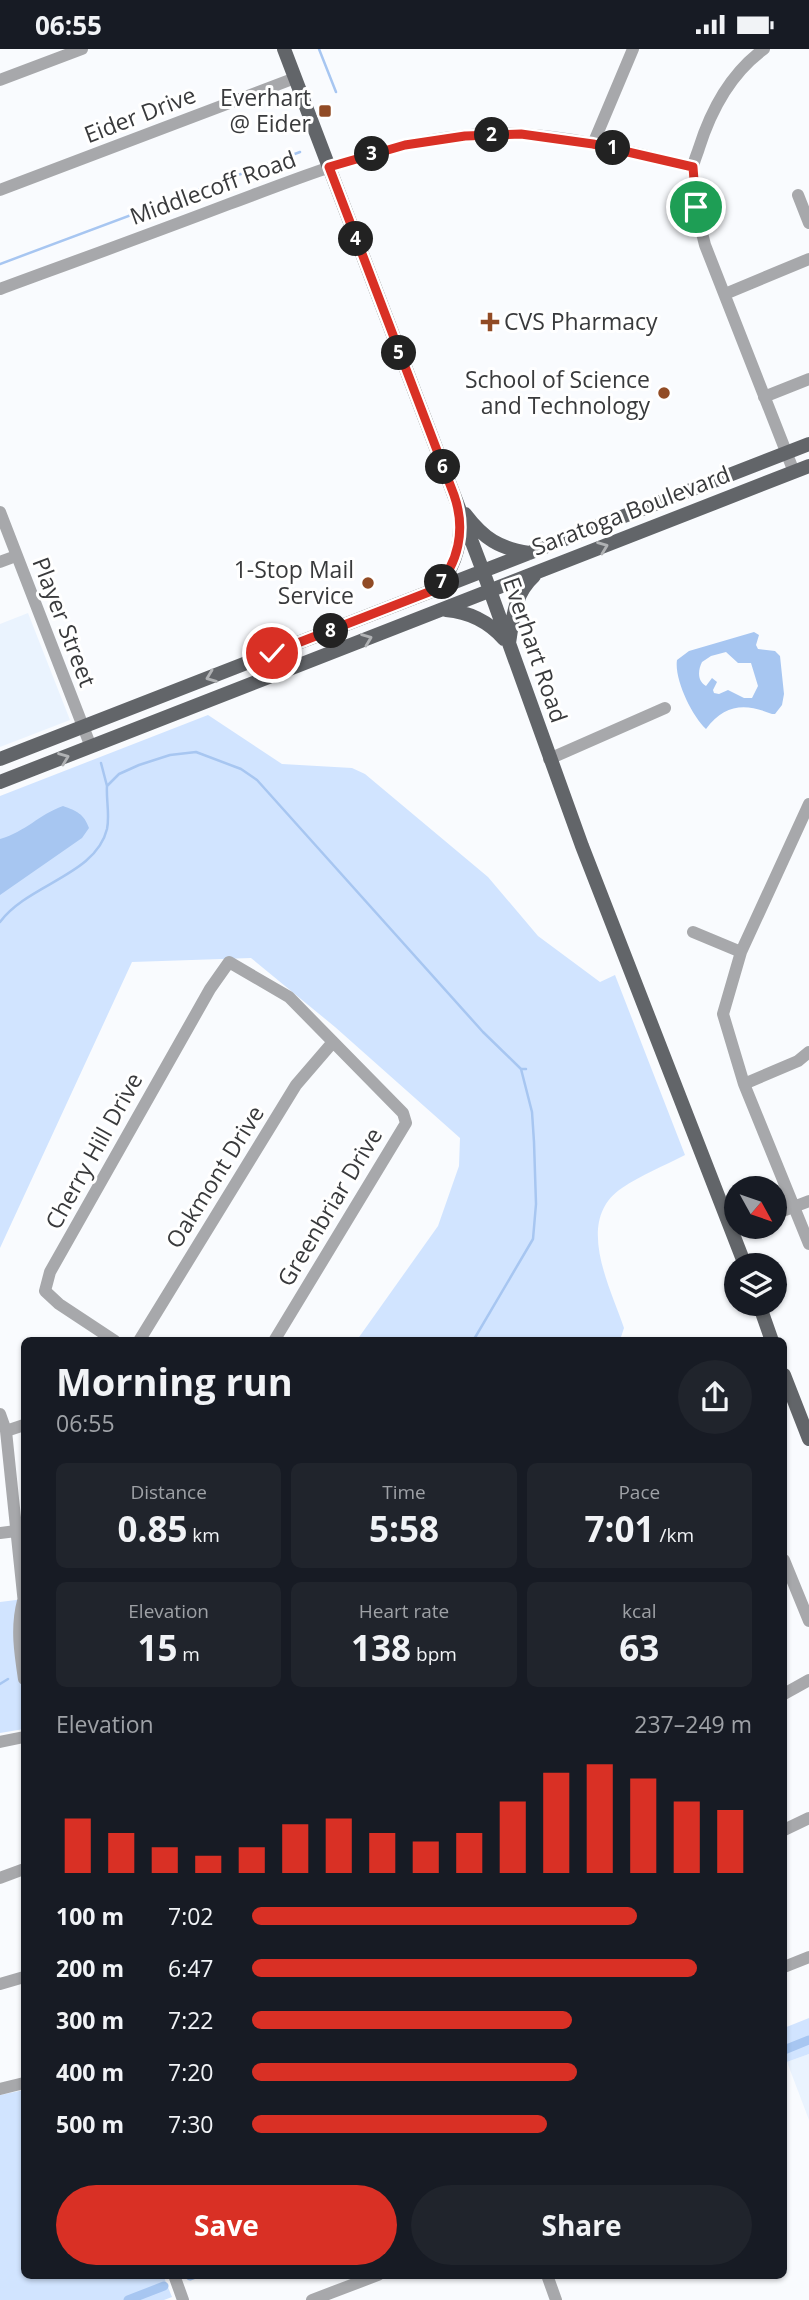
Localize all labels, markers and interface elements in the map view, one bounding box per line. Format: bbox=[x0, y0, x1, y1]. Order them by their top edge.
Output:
text: 06:55 bbox=[35, 7, 102, 43]
street label: Eider Drive bbox=[79, 78, 200, 150]
place label: Everhart @ Eider bbox=[220, 81, 312, 139]
marker: Everhart @ Eider bbox=[317, 103, 333, 119]
pin: 2 bbox=[475, 117, 510, 153]
text: 2 bbox=[486, 121, 497, 147]
pin: 1 bbox=[596, 131, 630, 165]
text: 1 bbox=[607, 134, 618, 160]
pin: 3 bbox=[354, 137, 390, 171]
text: 3 bbox=[366, 140, 377, 166]
street label: Middlecoff Road bbox=[125, 142, 300, 232]
pin bbox=[666, 177, 726, 237]
icon: arrive bbox=[677, 188, 715, 226]
pin: 4 bbox=[338, 221, 374, 257]
text: 4 bbox=[350, 225, 361, 251]
place label: CVS Pharmacy bbox=[504, 305, 658, 337]
marker: CVS Pharmacy bbox=[482, 314, 498, 330]
pin: 5 bbox=[382, 335, 416, 371]
text: 5 bbox=[393, 339, 404, 365]
place label: School of Science and Technology bbox=[465, 363, 650, 421]
marker: School of Science and Technology bbox=[656, 385, 672, 401]
pin: 6 bbox=[426, 449, 460, 485]
text: 6 bbox=[437, 453, 448, 479]
street label: Saratoga Boulevard bbox=[527, 457, 734, 563]
one-way arrow bbox=[596, 541, 608, 555]
street label: Player Street bbox=[26, 552, 104, 691]
place label: 1-Stop Mail Service bbox=[234, 553, 354, 611]
pin: 7 bbox=[424, 565, 460, 599]
text: 7 bbox=[436, 568, 447, 594]
street label: Everhart Road bbox=[496, 573, 576, 727]
marker: 1-Stop Mail Service bbox=[360, 575, 376, 591]
pin: 8 bbox=[314, 613, 348, 649]
text: 8 bbox=[325, 617, 336, 643]
pin bbox=[242, 623, 302, 683]
one-way arrow bbox=[360, 633, 372, 647]
icon: check bbox=[253, 634, 291, 672]
one-way arrow bbox=[206, 669, 218, 683]
one-way arrow bbox=[57, 752, 69, 766]
street label: Cherry Hill Drive bbox=[37, 1066, 149, 1235]
street label: Oakmont Drive bbox=[158, 1099, 271, 1254]
street label: Greenbriar Drive bbox=[269, 1121, 389, 1292]
north arrow bbox=[724, 1176, 788, 1239]
map controls bbox=[724, 1176, 787, 1316]
button: layers bbox=[724, 1253, 787, 1316]
text: Morning run bbox=[56, 1355, 293, 1407]
button: share bbox=[678, 1360, 752, 1434]
text: 06:55 bbox=[56, 1407, 115, 1439]
text: Distance bbox=[130, 1479, 207, 1505]
text: Time bbox=[382, 1479, 426, 1505]
text: Pace bbox=[618, 1479, 660, 1505]
text: 0.85 bbox=[117, 1505, 187, 1552]
text: 5:58 bbox=[369, 1505, 439, 1552]
text: 7:01 bbox=[585, 1505, 655, 1552]
text: km bbox=[187, 1522, 220, 1548]
text: /km bbox=[655, 1522, 694, 1548]
text: Elevation bbox=[128, 1598, 209, 1624]
text: Heart rate bbox=[359, 1598, 449, 1624]
text: kcal bbox=[622, 1598, 657, 1624]
text: 15 bbox=[137, 1624, 177, 1671]
text: 138 bbox=[351, 1624, 411, 1671]
text: 63 bbox=[619, 1624, 659, 1671]
text: m bbox=[177, 1641, 200, 1667]
text: bpm bbox=[411, 1641, 457, 1667]
text: Elevation bbox=[56, 1708, 154, 1740]
text: 237–249 m bbox=[634, 1708, 752, 1740]
text: 100 m bbox=[56, 1900, 124, 1932]
text: 7:02 bbox=[168, 1900, 214, 1932]
text: 200 m bbox=[56, 1952, 124, 1984]
text: 6:47 bbox=[168, 1952, 214, 1984]
text: 300 m bbox=[56, 2004, 124, 2036]
text: 7:22 bbox=[168, 2004, 214, 2036]
text: 400 m bbox=[56, 2056, 124, 2088]
text: 7:20 bbox=[168, 2056, 214, 2088]
text: 500 m bbox=[56, 2108, 124, 2140]
text: 7:30 bbox=[168, 2108, 214, 2140]
button: Save bbox=[56, 2185, 397, 2265]
button: Share bbox=[411, 2185, 752, 2265]

